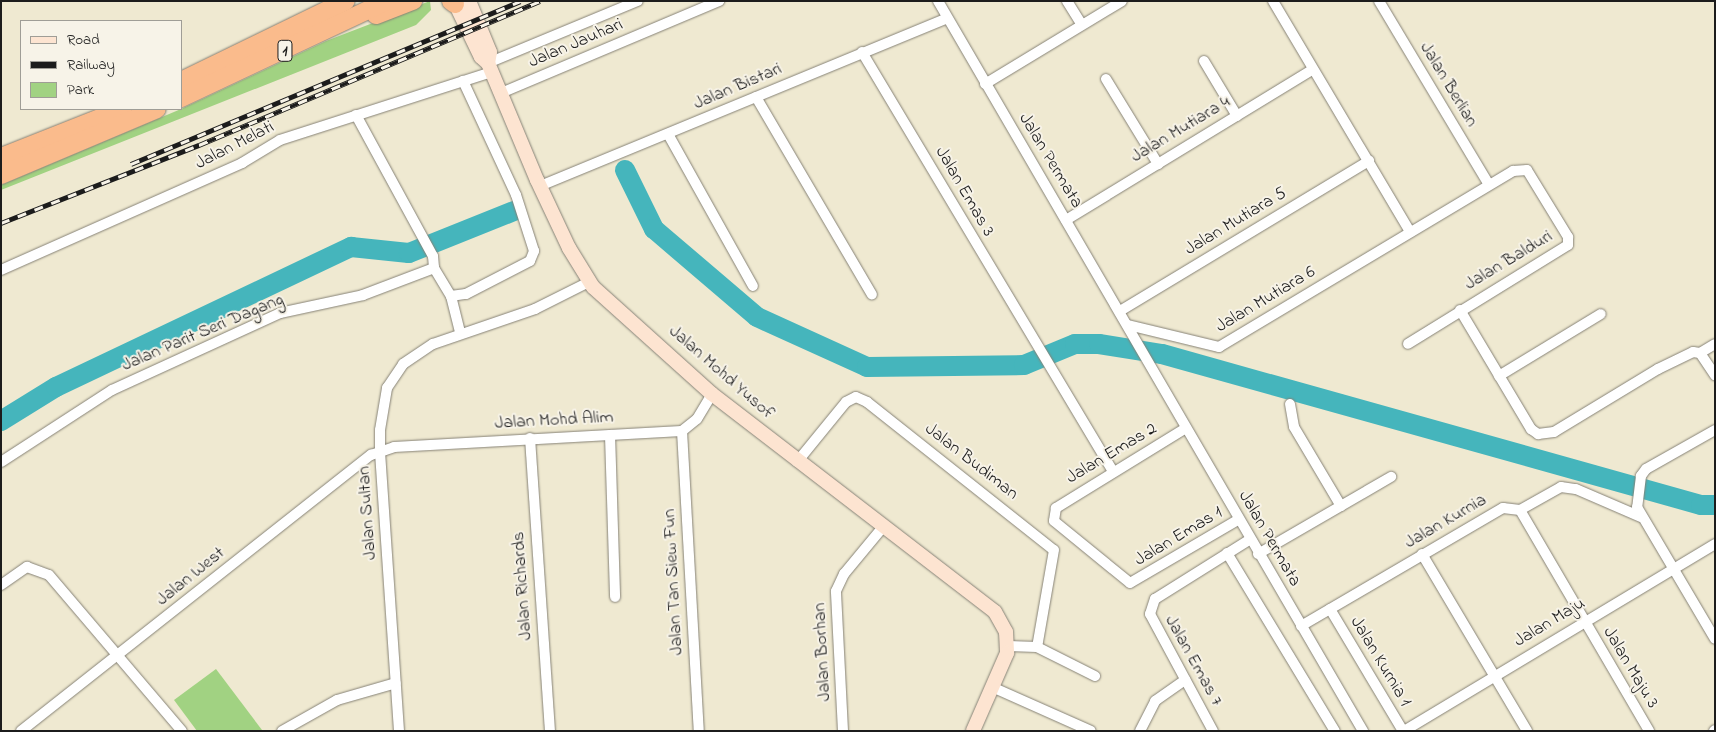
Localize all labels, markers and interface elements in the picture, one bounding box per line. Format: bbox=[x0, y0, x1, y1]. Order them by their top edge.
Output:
street label: Jalan Jauhari bbox=[526, 14, 626, 74]
legend bbox=[20, 20, 182, 110]
text: Road bbox=[67, 29, 100, 51]
road number: 1 bbox=[276, 37, 294, 64]
street label: Jalan Berlian bbox=[1414, 39, 1482, 131]
text: Railway bbox=[67, 54, 115, 76]
street label: Jalan Bistari bbox=[691, 59, 785, 115]
text: Park bbox=[67, 79, 94, 101]
street label: Jalan Mutiara 4 bbox=[1127, 92, 1235, 168]
street label: Jalan Permata bbox=[1013, 110, 1087, 212]
street label: Jalan Melati bbox=[192, 117, 278, 175]
street label: Jalan Emas 3 bbox=[930, 143, 998, 241]
street label: Jalan Mutiara 5 bbox=[1181, 183, 1291, 261]
street label: Jalan Balduri bbox=[1461, 226, 1557, 296]
street label: Jalan Mutiara 6 bbox=[1212, 262, 1320, 338]
street label: Jalan Parit Seri Dagang bbox=[119, 289, 287, 377]
street label: Jalan Mohd Yusof bbox=[664, 321, 778, 425]
street label: Jalan Mohd Alim bbox=[494, 407, 614, 435]
street label: Jalan Budiman bbox=[920, 419, 1022, 505]
street label: Jalan Emas 2 bbox=[1063, 419, 1161, 489]
street label: Jalan Sultan bbox=[354, 465, 382, 561]
street label: Jalan Permata bbox=[1233, 487, 1305, 591]
street label: Jalan Kurnia bbox=[1401, 490, 1491, 554]
street label: Jalan Emas 1 bbox=[1131, 502, 1227, 572]
street label: Jalan Tan Siew Fun bbox=[659, 508, 689, 656]
street label: Jalan Richards bbox=[508, 531, 538, 641]
street label: Jalan West bbox=[152, 543, 230, 611]
street label: Jalan Maju bbox=[1511, 593, 1589, 653]
street label: Jalan Borhan bbox=[810, 602, 836, 702]
street label: Jalan Emas 7 bbox=[1159, 612, 1227, 710]
street label: Jalan Kurnia 1 bbox=[1345, 613, 1415, 711]
street label: Jalan Maju 3 bbox=[1597, 623, 1663, 713]

